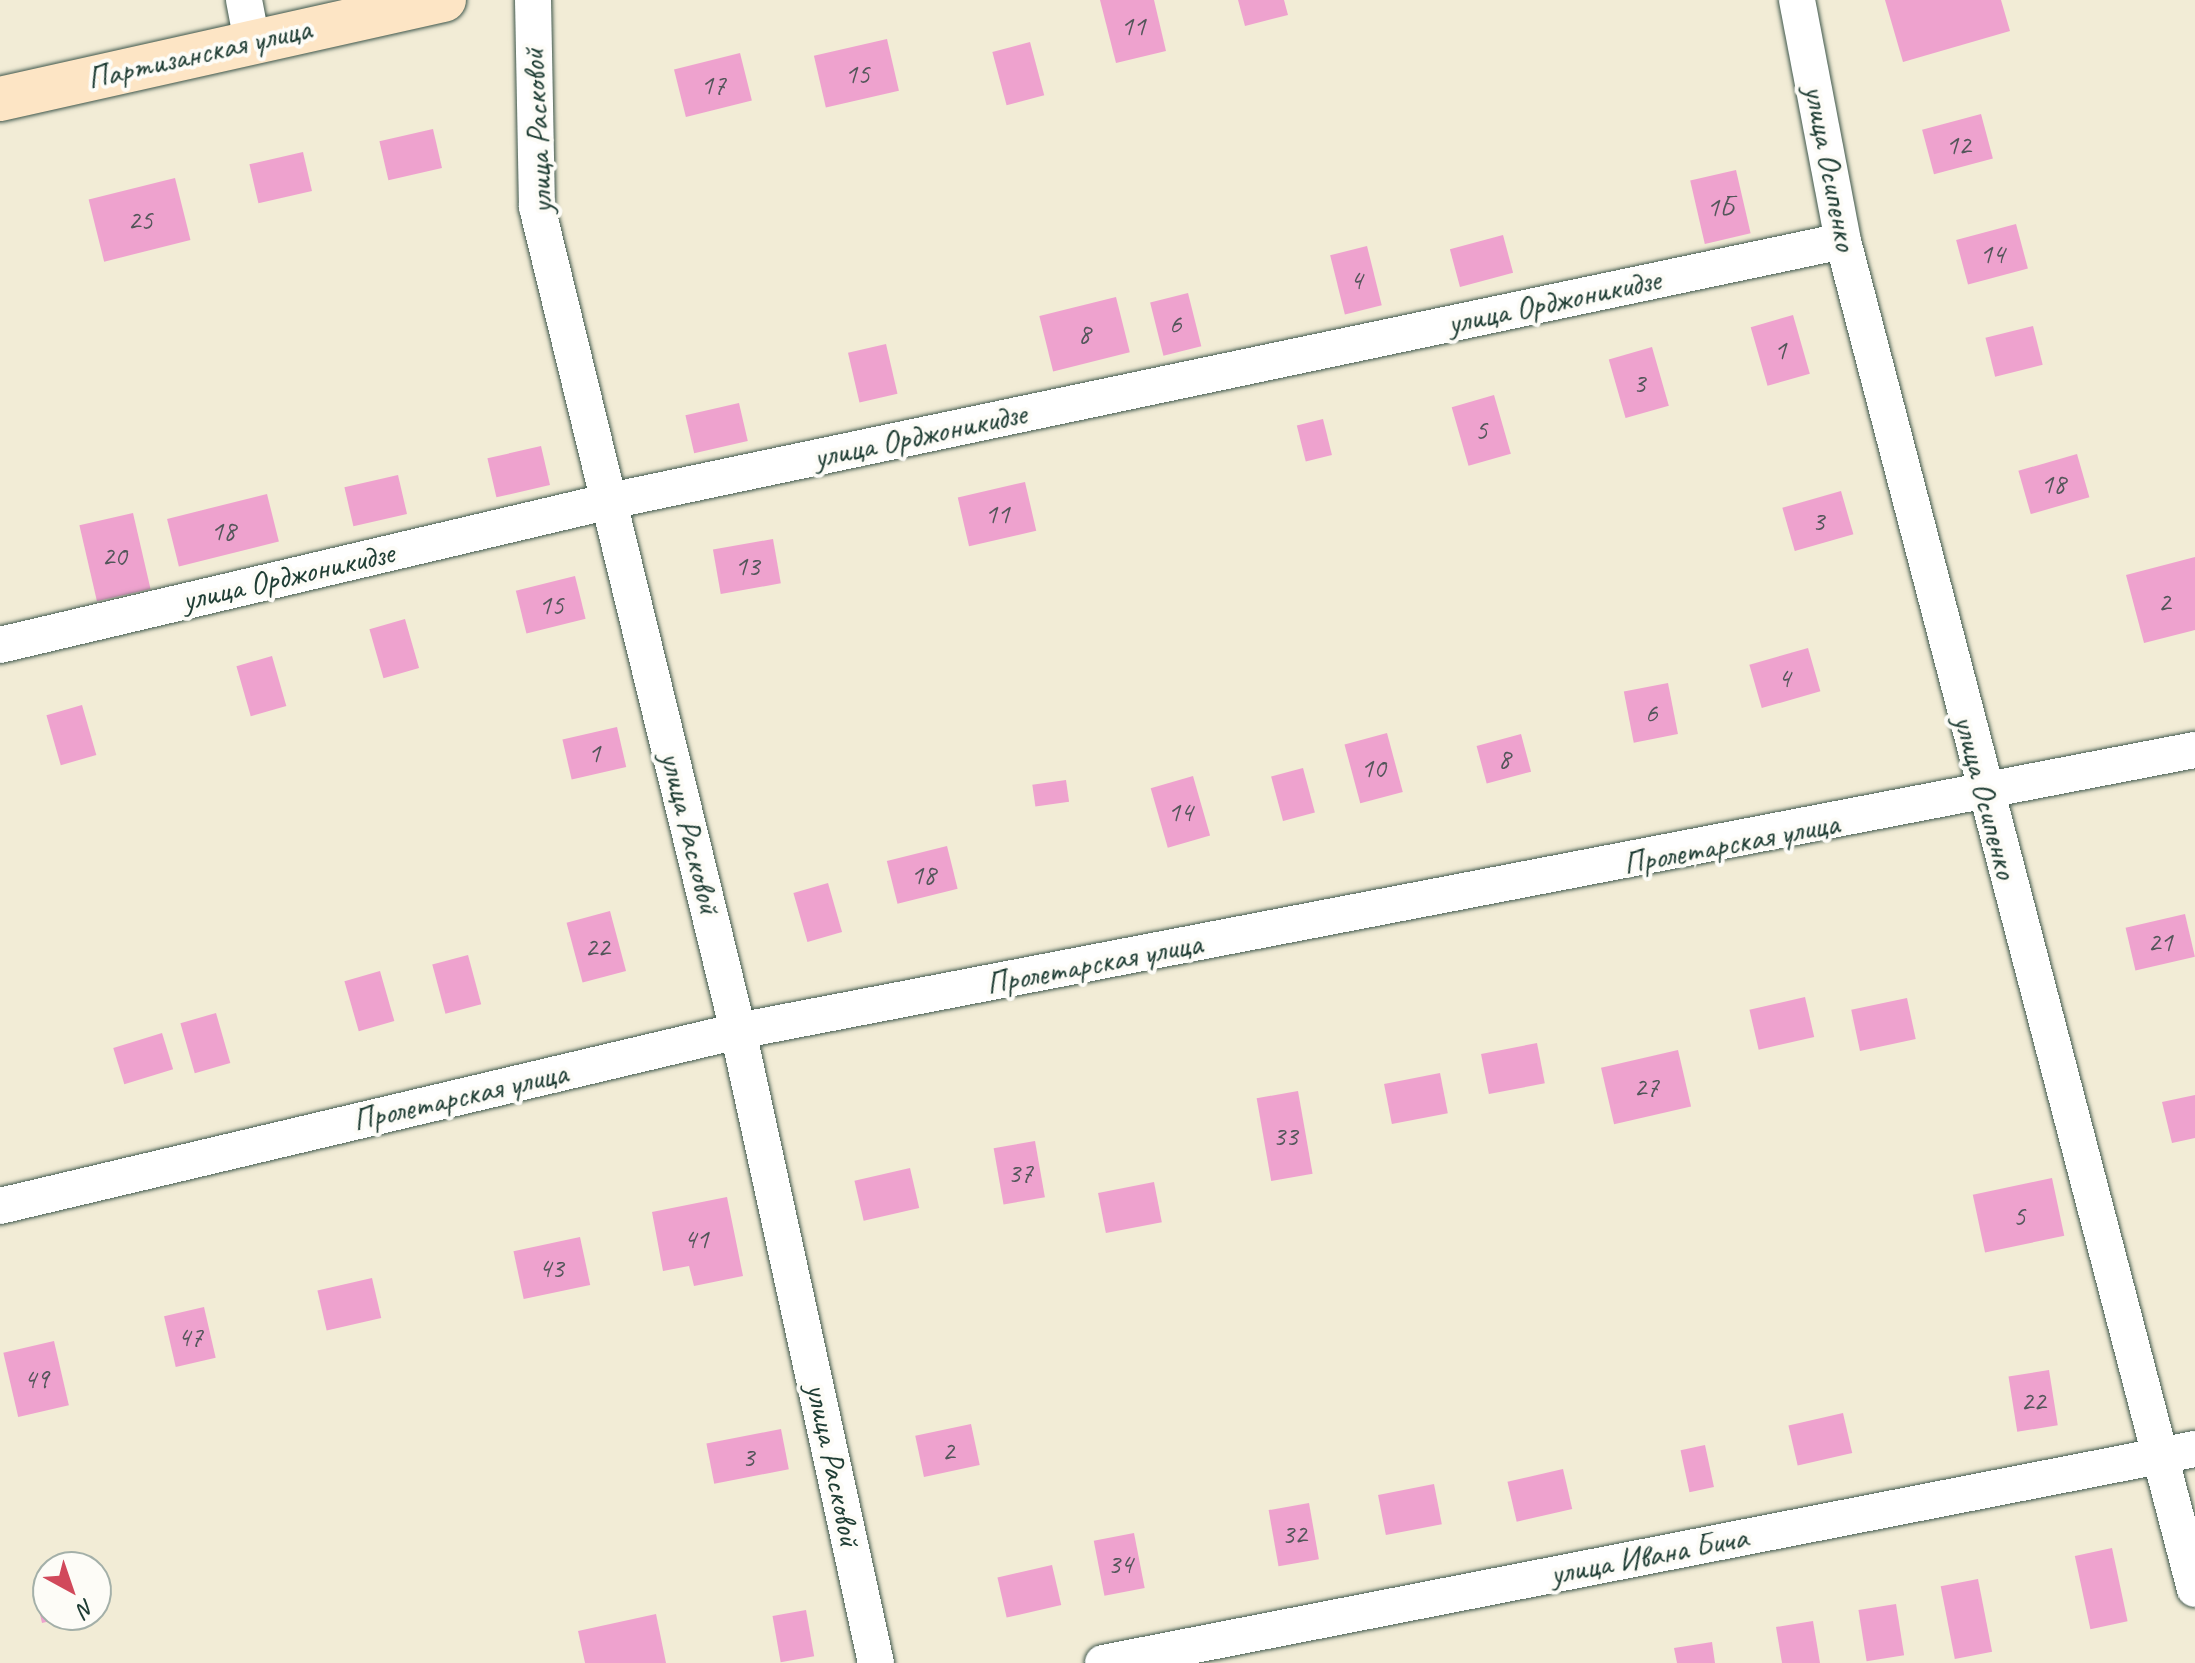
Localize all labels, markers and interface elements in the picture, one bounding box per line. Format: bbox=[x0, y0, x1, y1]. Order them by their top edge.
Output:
street label: Партизанская улица bbox=[82, 9, 316, 99]
house number: 11 bbox=[1120, 9, 1146, 43]
street label: улица Расковой bbox=[514, 47, 562, 215]
house number: 15 bbox=[844, 57, 870, 91]
house number: 17 bbox=[700, 68, 726, 102]
street label: улица Осипенко bbox=[1795, 82, 1865, 254]
house number: 12 bbox=[1945, 128, 1971, 162]
house number: 1Б bbox=[1707, 190, 1733, 224]
house number: 25 bbox=[127, 203, 153, 237]
house number: 14 bbox=[1979, 237, 2005, 271]
street label: улица Орджоникидзе bbox=[1446, 261, 1662, 343]
house number: 4 bbox=[1350, 263, 1362, 297]
house number: 6 bbox=[1169, 307, 1181, 341]
house number: 8 bbox=[1078, 317, 1090, 351]
house number: 1 bbox=[1774, 333, 1786, 367]
house number: 3 bbox=[1633, 366, 1645, 400]
street label: улица Орджоникидзе bbox=[812, 395, 1028, 477]
house number: 5 bbox=[1475, 413, 1487, 447]
house number: 18 bbox=[2040, 467, 2066, 501]
house number: 11 bbox=[984, 497, 1010, 531]
house number: 3 bbox=[1812, 504, 1824, 538]
house number: 18 bbox=[210, 514, 236, 548]
street label: улица Орджоникидзе bbox=[180, 534, 396, 620]
house number: 20 bbox=[101, 539, 127, 573]
house number: 13 bbox=[734, 549, 760, 583]
house number: 2 bbox=[2158, 585, 2170, 619]
house number: 15 bbox=[538, 588, 564, 622]
house number: 4 bbox=[1778, 661, 1790, 695]
house number: 6 bbox=[1645, 696, 1657, 730]
street label: улица Осипенко bbox=[1945, 711, 2025, 883]
house number: 1 bbox=[588, 736, 600, 770]
house number: 8 bbox=[1498, 742, 1510, 776]
street label: улица Расковой bbox=[651, 748, 729, 918]
house number: 10 bbox=[1360, 751, 1386, 785]
house number: 14 bbox=[1167, 795, 1193, 829]
street label: Пролетарская улица bbox=[1619, 804, 1843, 884]
house number: 18 bbox=[910, 858, 936, 892]
street label: Пролетарская улица bbox=[982, 924, 1206, 1004]
house number: 21 bbox=[2147, 925, 2173, 959]
house number: 22 bbox=[584, 930, 610, 964]
street label: Пролетарская улица bbox=[348, 1053, 572, 1141]
house number: 27 bbox=[1633, 1070, 1659, 1104]
house number: 33 bbox=[1272, 1119, 1298, 1153]
house number: 37 bbox=[1007, 1156, 1033, 1190]
house number: 5 bbox=[2013, 1199, 2025, 1233]
house number: 41 bbox=[683, 1222, 709, 1256]
house number: 43 bbox=[538, 1251, 564, 1285]
house number: 47 bbox=[177, 1320, 203, 1354]
house number: 49 bbox=[23, 1362, 49, 1396]
street label: улица Расковой bbox=[797, 1380, 869, 1550]
house number: 22 bbox=[2020, 1384, 2046, 1418]
house number: 2 bbox=[942, 1434, 954, 1468]
house number: 3 bbox=[742, 1440, 754, 1474]
house number: 32 bbox=[1281, 1517, 1307, 1551]
street label: улица Ивана Бича bbox=[1548, 1518, 1750, 1594]
house number: 34 bbox=[1107, 1547, 1133, 1581]
north arrow bbox=[32, 1551, 112, 1631]
text: N bbox=[72, 1593, 100, 1623]

